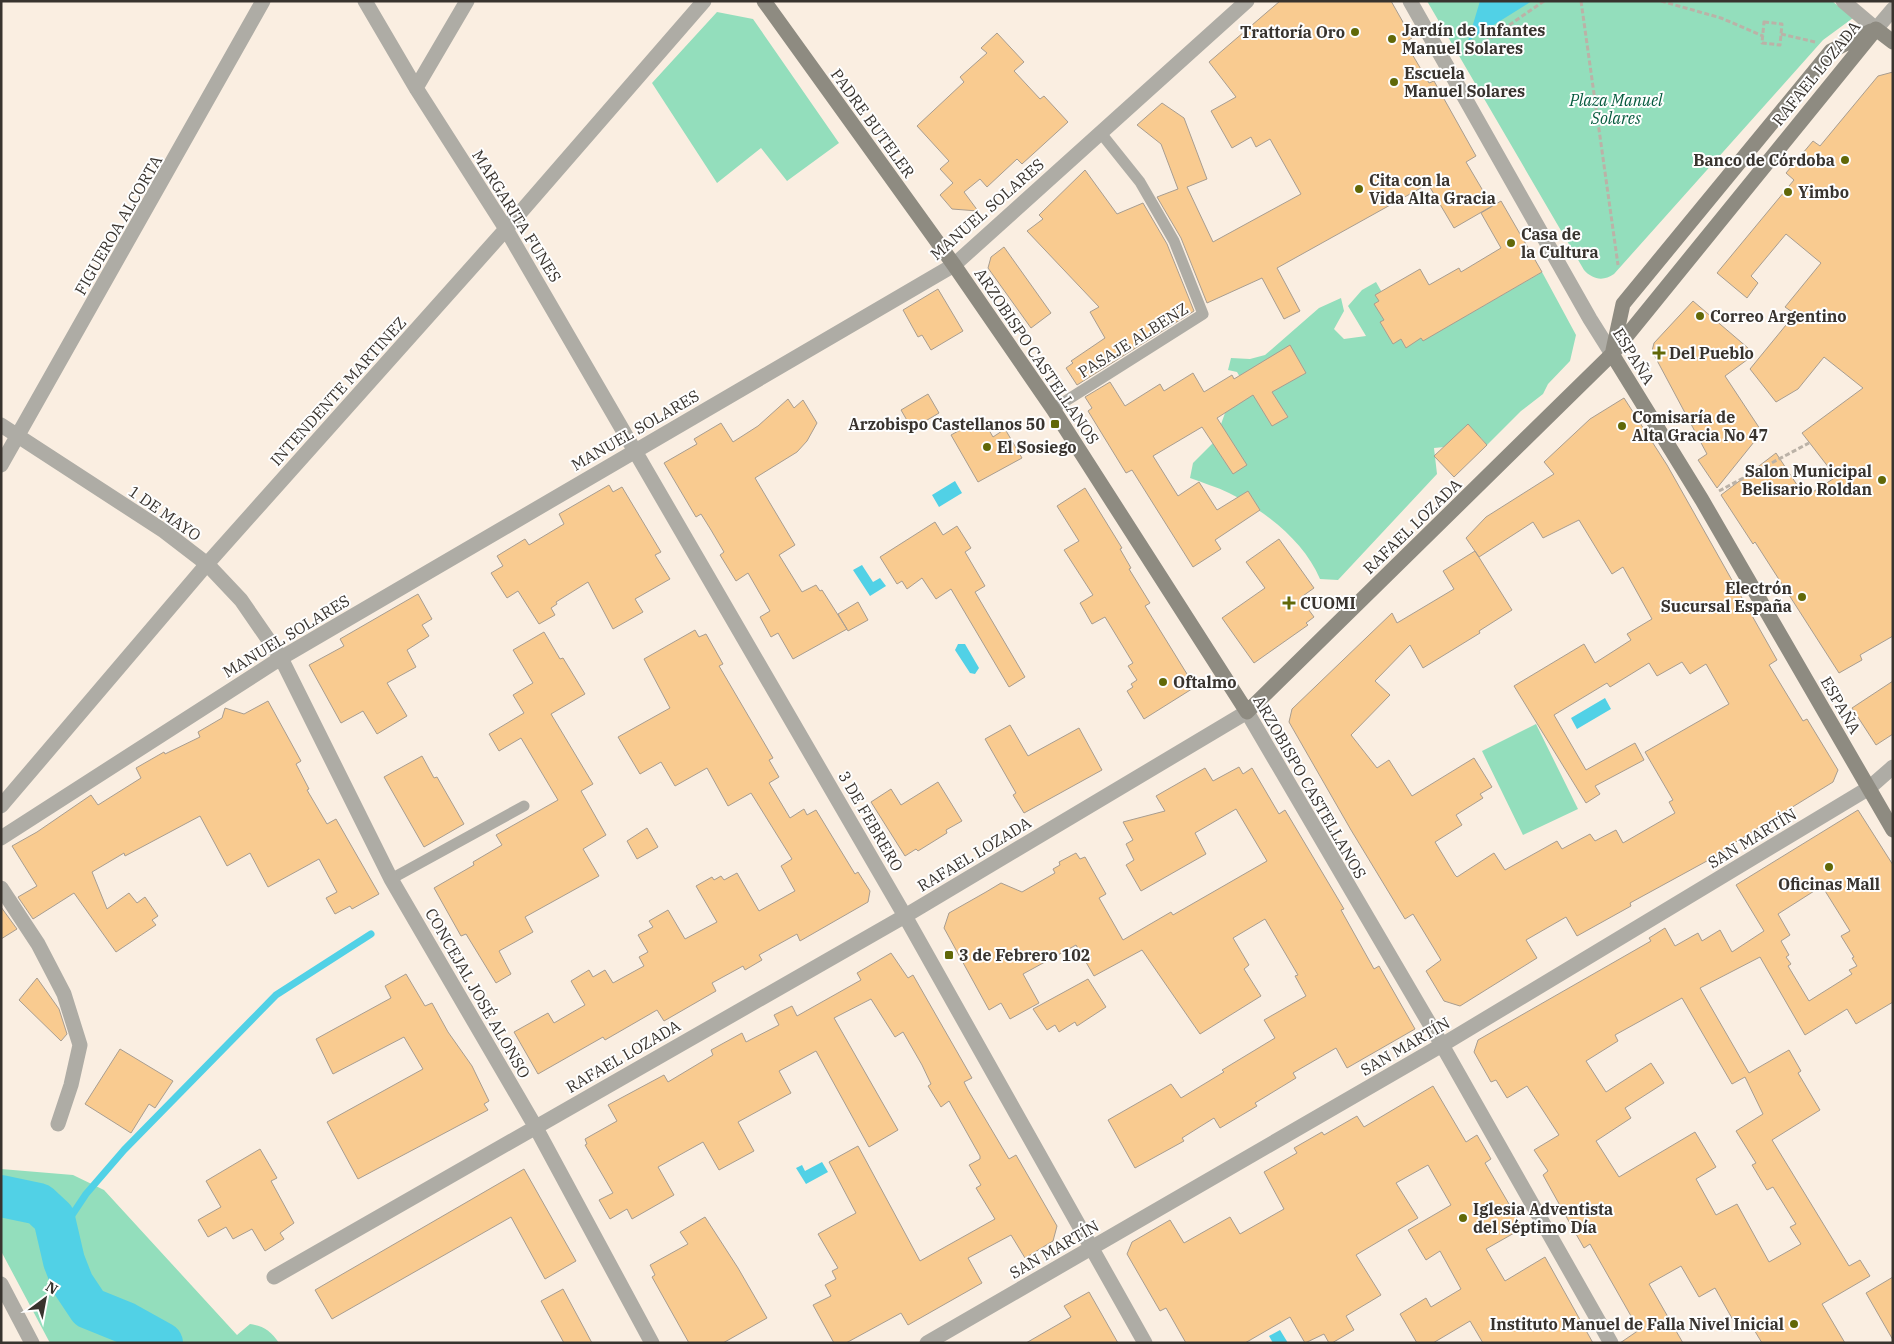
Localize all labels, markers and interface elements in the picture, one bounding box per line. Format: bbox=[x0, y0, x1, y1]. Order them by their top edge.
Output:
street label: RAFAEL LOZADA bbox=[1768, 17, 1864, 129]
place label: Jardín de Infantes Manuel Solares bbox=[1402, 20, 1546, 58]
place label: Trattoría Oro bbox=[1240, 22, 1345, 42]
marker: Trattoría Oro bbox=[1349, 26, 1361, 38]
marker: Jardín de Infantes Manuel Solares bbox=[1386, 33, 1398, 45]
place label: Escuela Manuel Solares bbox=[1404, 63, 1525, 101]
street label: PADRE BUTELER bbox=[827, 65, 919, 182]
marker: Escuela Manuel Solares bbox=[1388, 76, 1400, 88]
park label: Plaza Manuel Solares bbox=[1569, 90, 1663, 128]
street label: MARGARITA FUNES bbox=[468, 146, 566, 286]
place label: Banco de Córdoba bbox=[1693, 150, 1835, 170]
street label: FIGUEROA ALCORTA bbox=[70, 151, 166, 299]
street label: MANUEL SOLARES bbox=[926, 154, 1048, 264]
marker: Banco de Córdoba bbox=[1839, 154, 1851, 166]
place label: Cita con la Vida Alta Gracia bbox=[1369, 170, 1496, 208]
place label: Yimbo bbox=[1798, 182, 1849, 202]
marker: Cita con la Vida Alta Gracia bbox=[1353, 183, 1365, 195]
marker: Yimbo bbox=[1782, 186, 1794, 198]
place label: Casa de la Cultura bbox=[1521, 224, 1599, 262]
marker: Casa de la Cultura bbox=[1505, 237, 1517, 249]
street label: ARZOBISPO CASTELLANOS bbox=[970, 264, 1104, 448]
street label: PASAJE ALBENZ bbox=[1074, 298, 1192, 382]
place label: Correo Argentino bbox=[1710, 306, 1847, 326]
marker: Correo Argentino bbox=[1694, 310, 1706, 322]
street label: INTENDENTE MARTINEZ bbox=[266, 312, 410, 470]
street label: ESPAÑA bbox=[1609, 324, 1659, 388]
place label: Del Pueblo bbox=[1669, 343, 1754, 363]
marker: Del Pueblo bbox=[1653, 347, 1665, 359]
street label: MANUEL SOLARES bbox=[567, 385, 703, 475]
place label: Comisaría de Alta Gracia No 47 bbox=[1632, 407, 1768, 445]
place label: Arzobispo Castellanos 50 bbox=[849, 414, 1045, 434]
marker: Arzobispo Castellanos 50 bbox=[1049, 418, 1061, 430]
marker: Comisaría de Alta Gracia No 47 bbox=[1616, 420, 1628, 432]
place label: El Sosiego bbox=[997, 437, 1077, 457]
marker: El Sosiego bbox=[981, 441, 993, 453]
place label: Salon Municipal Belisario Roldan bbox=[1742, 461, 1872, 499]
street label: RAFAEL LOZADA bbox=[1359, 474, 1465, 578]
marker: Salon Municipal Belisario Roldan bbox=[1876, 474, 1888, 486]
street label: 1 DE MAYO bbox=[125, 481, 205, 545]
place label: Electrón Sucursal España bbox=[1661, 578, 1792, 616]
street label: MANUEL SOLARES bbox=[219, 590, 353, 682]
marker: Electrón Sucursal España bbox=[1796, 591, 1808, 603]
place label: CUOMI bbox=[1300, 593, 1356, 613]
marker: CUOMI bbox=[1282, 596, 1296, 610]
place label: Oftalmo bbox=[1173, 672, 1237, 692]
street label: ESPAÑA bbox=[1817, 673, 1865, 737]
marker: Oftalmo bbox=[1157, 676, 1169, 688]
street label: ARZOBISPO CASTELLANOS bbox=[1249, 692, 1371, 882]
street label: 3 DE FEBRERO bbox=[834, 767, 908, 875]
street label: SAN MARTÍN bbox=[1703, 803, 1800, 872]
street label: RAFAEL LOZADA bbox=[914, 812, 1034, 896]
marker: Oficinas Mall bbox=[1823, 861, 1835, 873]
place label: Oficinas Mall bbox=[1778, 874, 1880, 894]
street label: CONCEJAL JOSÉ ALONSO bbox=[421, 904, 536, 1082]
place label: 3 de Febrero 102 bbox=[959, 945, 1090, 965]
marker: 3 de Febrero 102 bbox=[943, 949, 955, 961]
street label: SAN MARTÍN bbox=[1356, 1011, 1453, 1080]
street label: RAFAEL LOZADA bbox=[562, 1015, 684, 1097]
place label: Iglesia Adventista del Séptimo Día bbox=[1473, 1199, 1613, 1237]
marker: Iglesia Adventista del Séptimo Día bbox=[1457, 1212, 1469, 1224]
street label: SAN MARTÍN bbox=[1005, 1214, 1102, 1283]
north arrow bbox=[20, 1274, 70, 1324]
text: N bbox=[42, 1277, 61, 1299]
place label: Instituto Manuel de Falla Nivel Inicial bbox=[1490, 1314, 1784, 1334]
marker: Instituto Manuel de Falla Nivel Inicial bbox=[1788, 1318, 1800, 1330]

